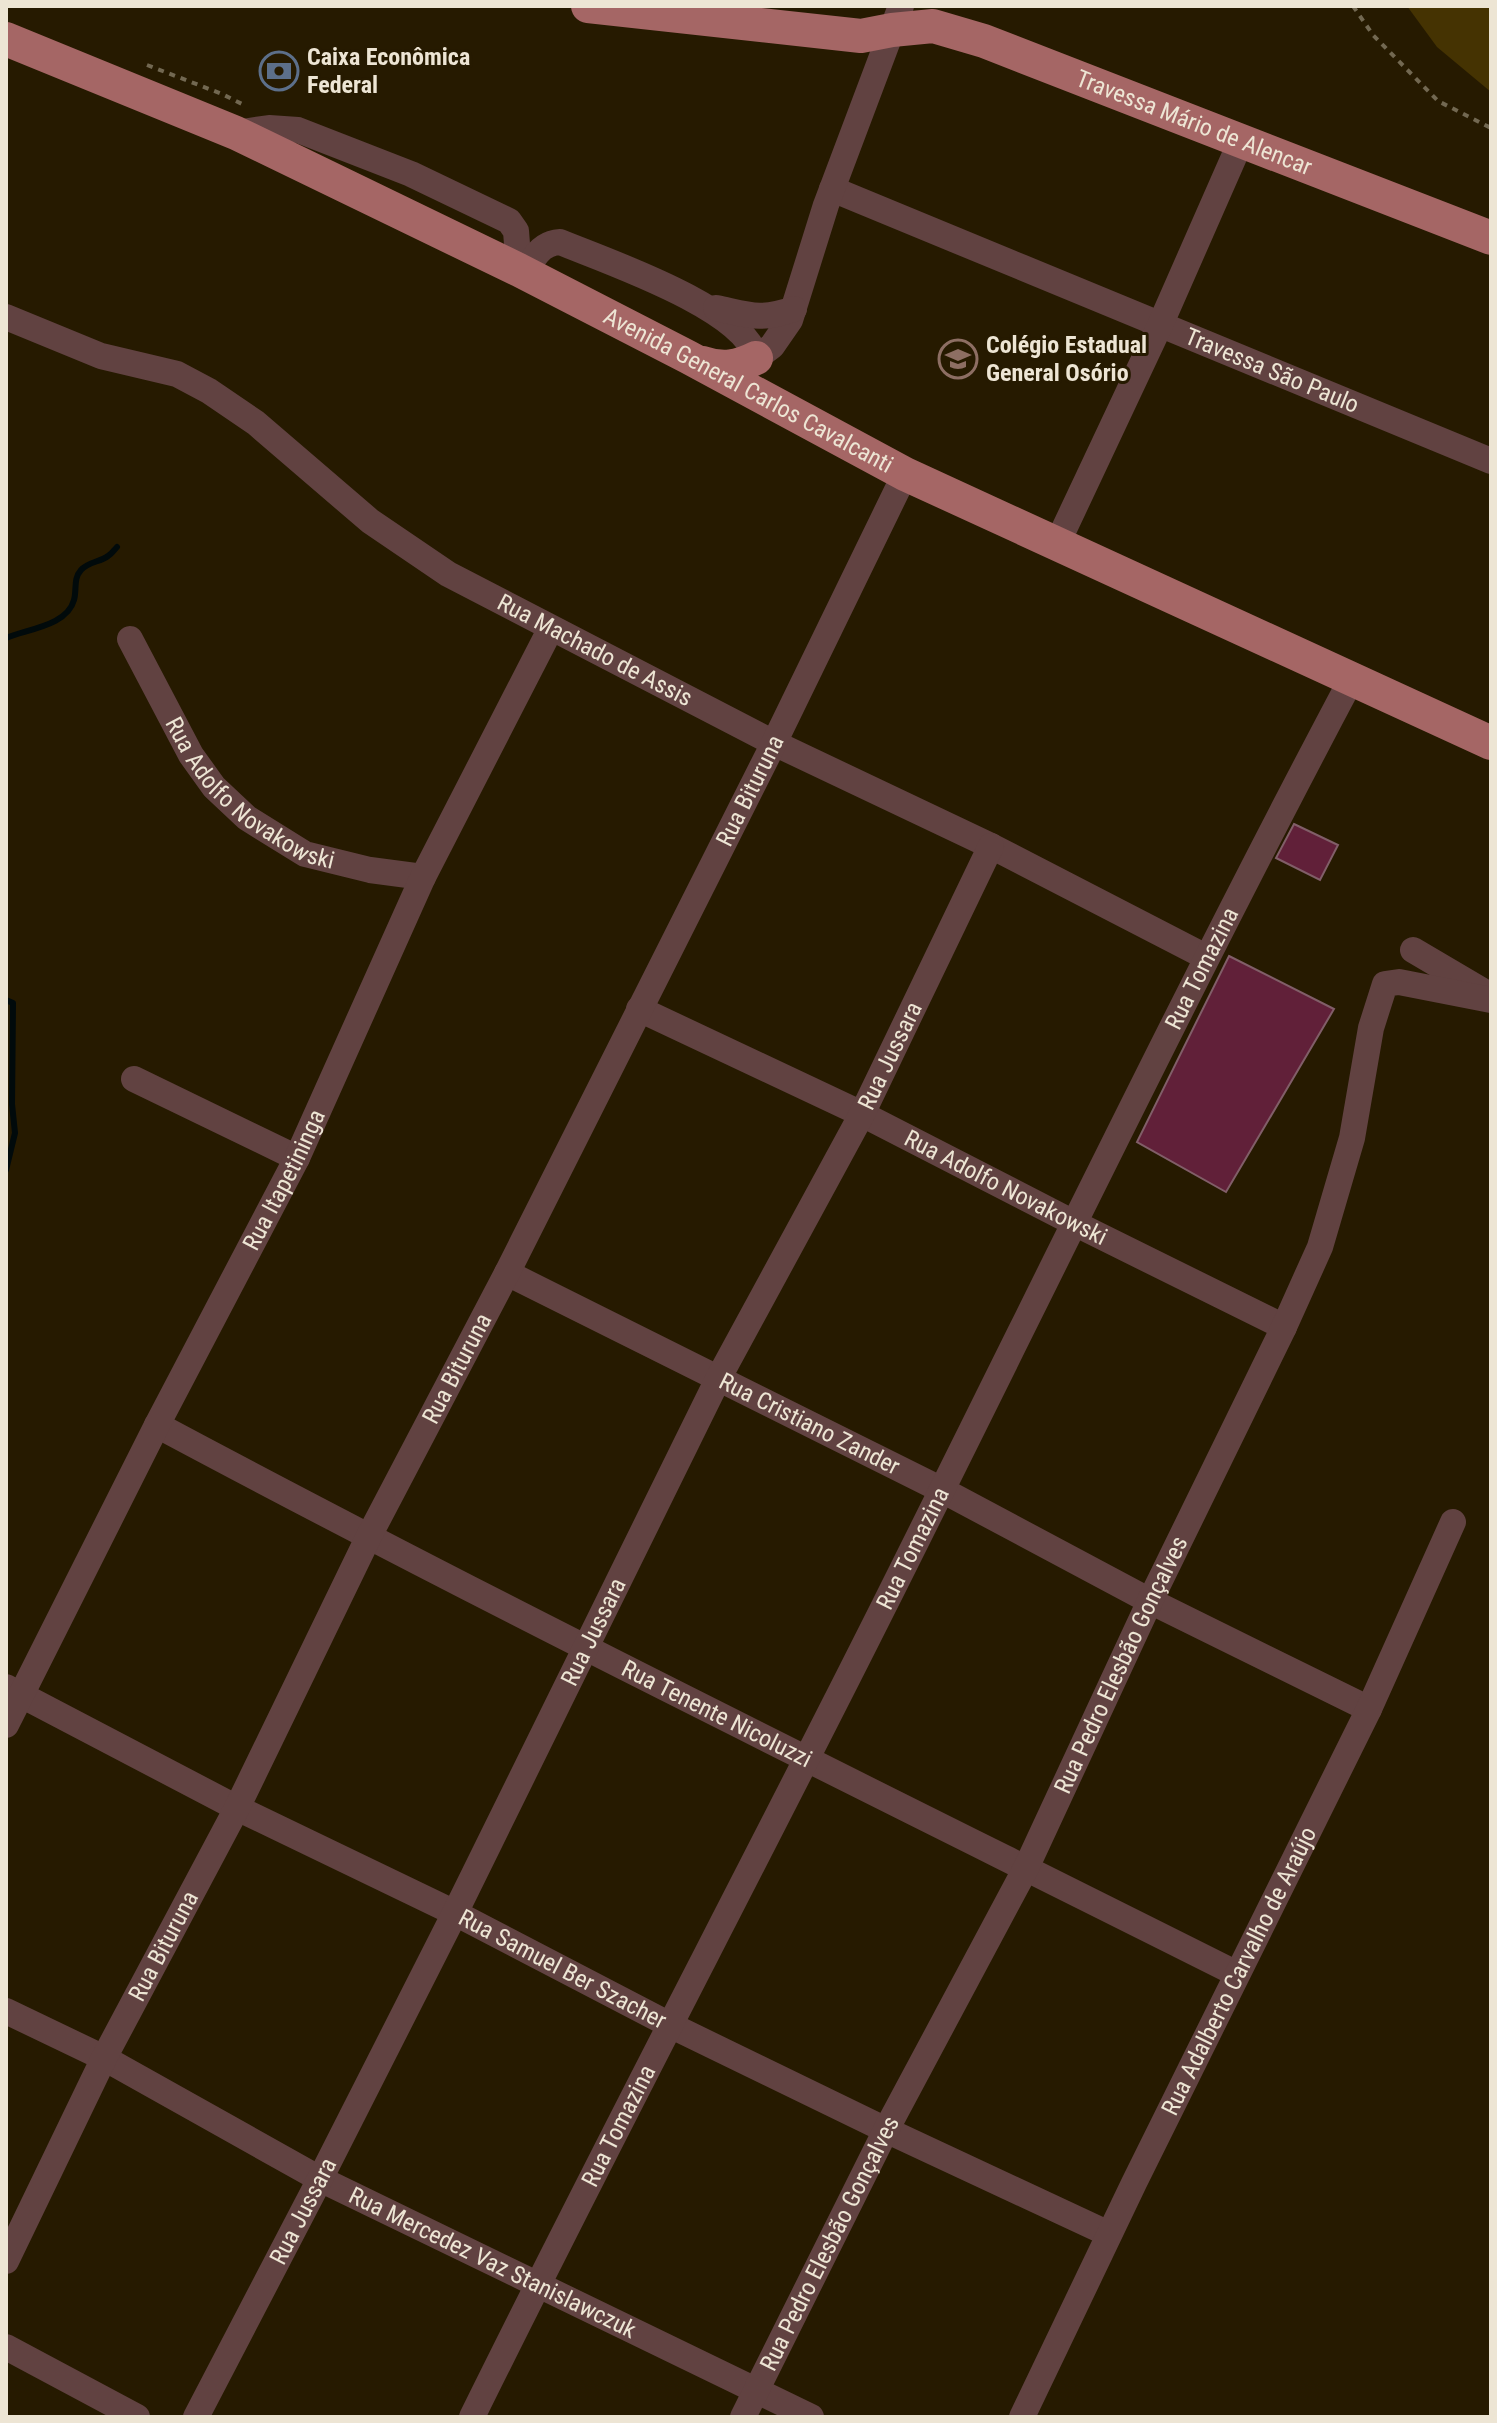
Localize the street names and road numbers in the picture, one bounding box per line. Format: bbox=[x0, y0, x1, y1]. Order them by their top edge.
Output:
street label: Travessa Mário de Alencar bbox=[1072, 64, 1316, 181]
street label: Avenida General Carlos Cavalcanti bbox=[599, 302, 898, 479]
street label: Travessa São Paulo bbox=[1181, 322, 1363, 419]
street label: Rua Machado de Assis bbox=[493, 588, 697, 712]
street label: Rua Adolfo Novakowski bbox=[160, 712, 337, 875]
street label: Rua Bituruna bbox=[710, 731, 790, 851]
street label: Rua Tomazina bbox=[1159, 903, 1244, 1034]
street label: Rua Jussara bbox=[852, 997, 928, 1114]
street label: Rua Itapetininga bbox=[237, 1105, 331, 1255]
street label: Rua Adolfo Novakowski bbox=[900, 1124, 1112, 1251]
street label: Rua Bituruna bbox=[416, 1309, 497, 1429]
street label: Rua Cristiano Zander bbox=[715, 1367, 904, 1481]
street label: Rua Tomazina bbox=[871, 1483, 955, 1614]
street label: Rua Pedro Elesbão Gonçalves bbox=[1049, 1532, 1194, 1798]
street label: Rua Jussara bbox=[555, 1574, 632, 1690]
street label: Rua Tenente Nicoluzzi bbox=[617, 1654, 817, 1773]
street label: Rua Adalberto Carvalho de Araújo bbox=[1156, 1822, 1322, 2120]
street label: Rua Bituruna bbox=[123, 1886, 204, 2006]
street label: Rua Samuel Ber Szacher bbox=[454, 1903, 671, 2035]
street label: Rua Tomazina bbox=[576, 2060, 661, 2191]
street label: Rua Pedro Elesbão Gonçalves bbox=[754, 2111, 905, 2375]
street label: Rua Jussara bbox=[264, 2153, 342, 2269]
street label: Rua Mercedez Vaz Stanislawczuk bbox=[344, 2181, 641, 2344]

